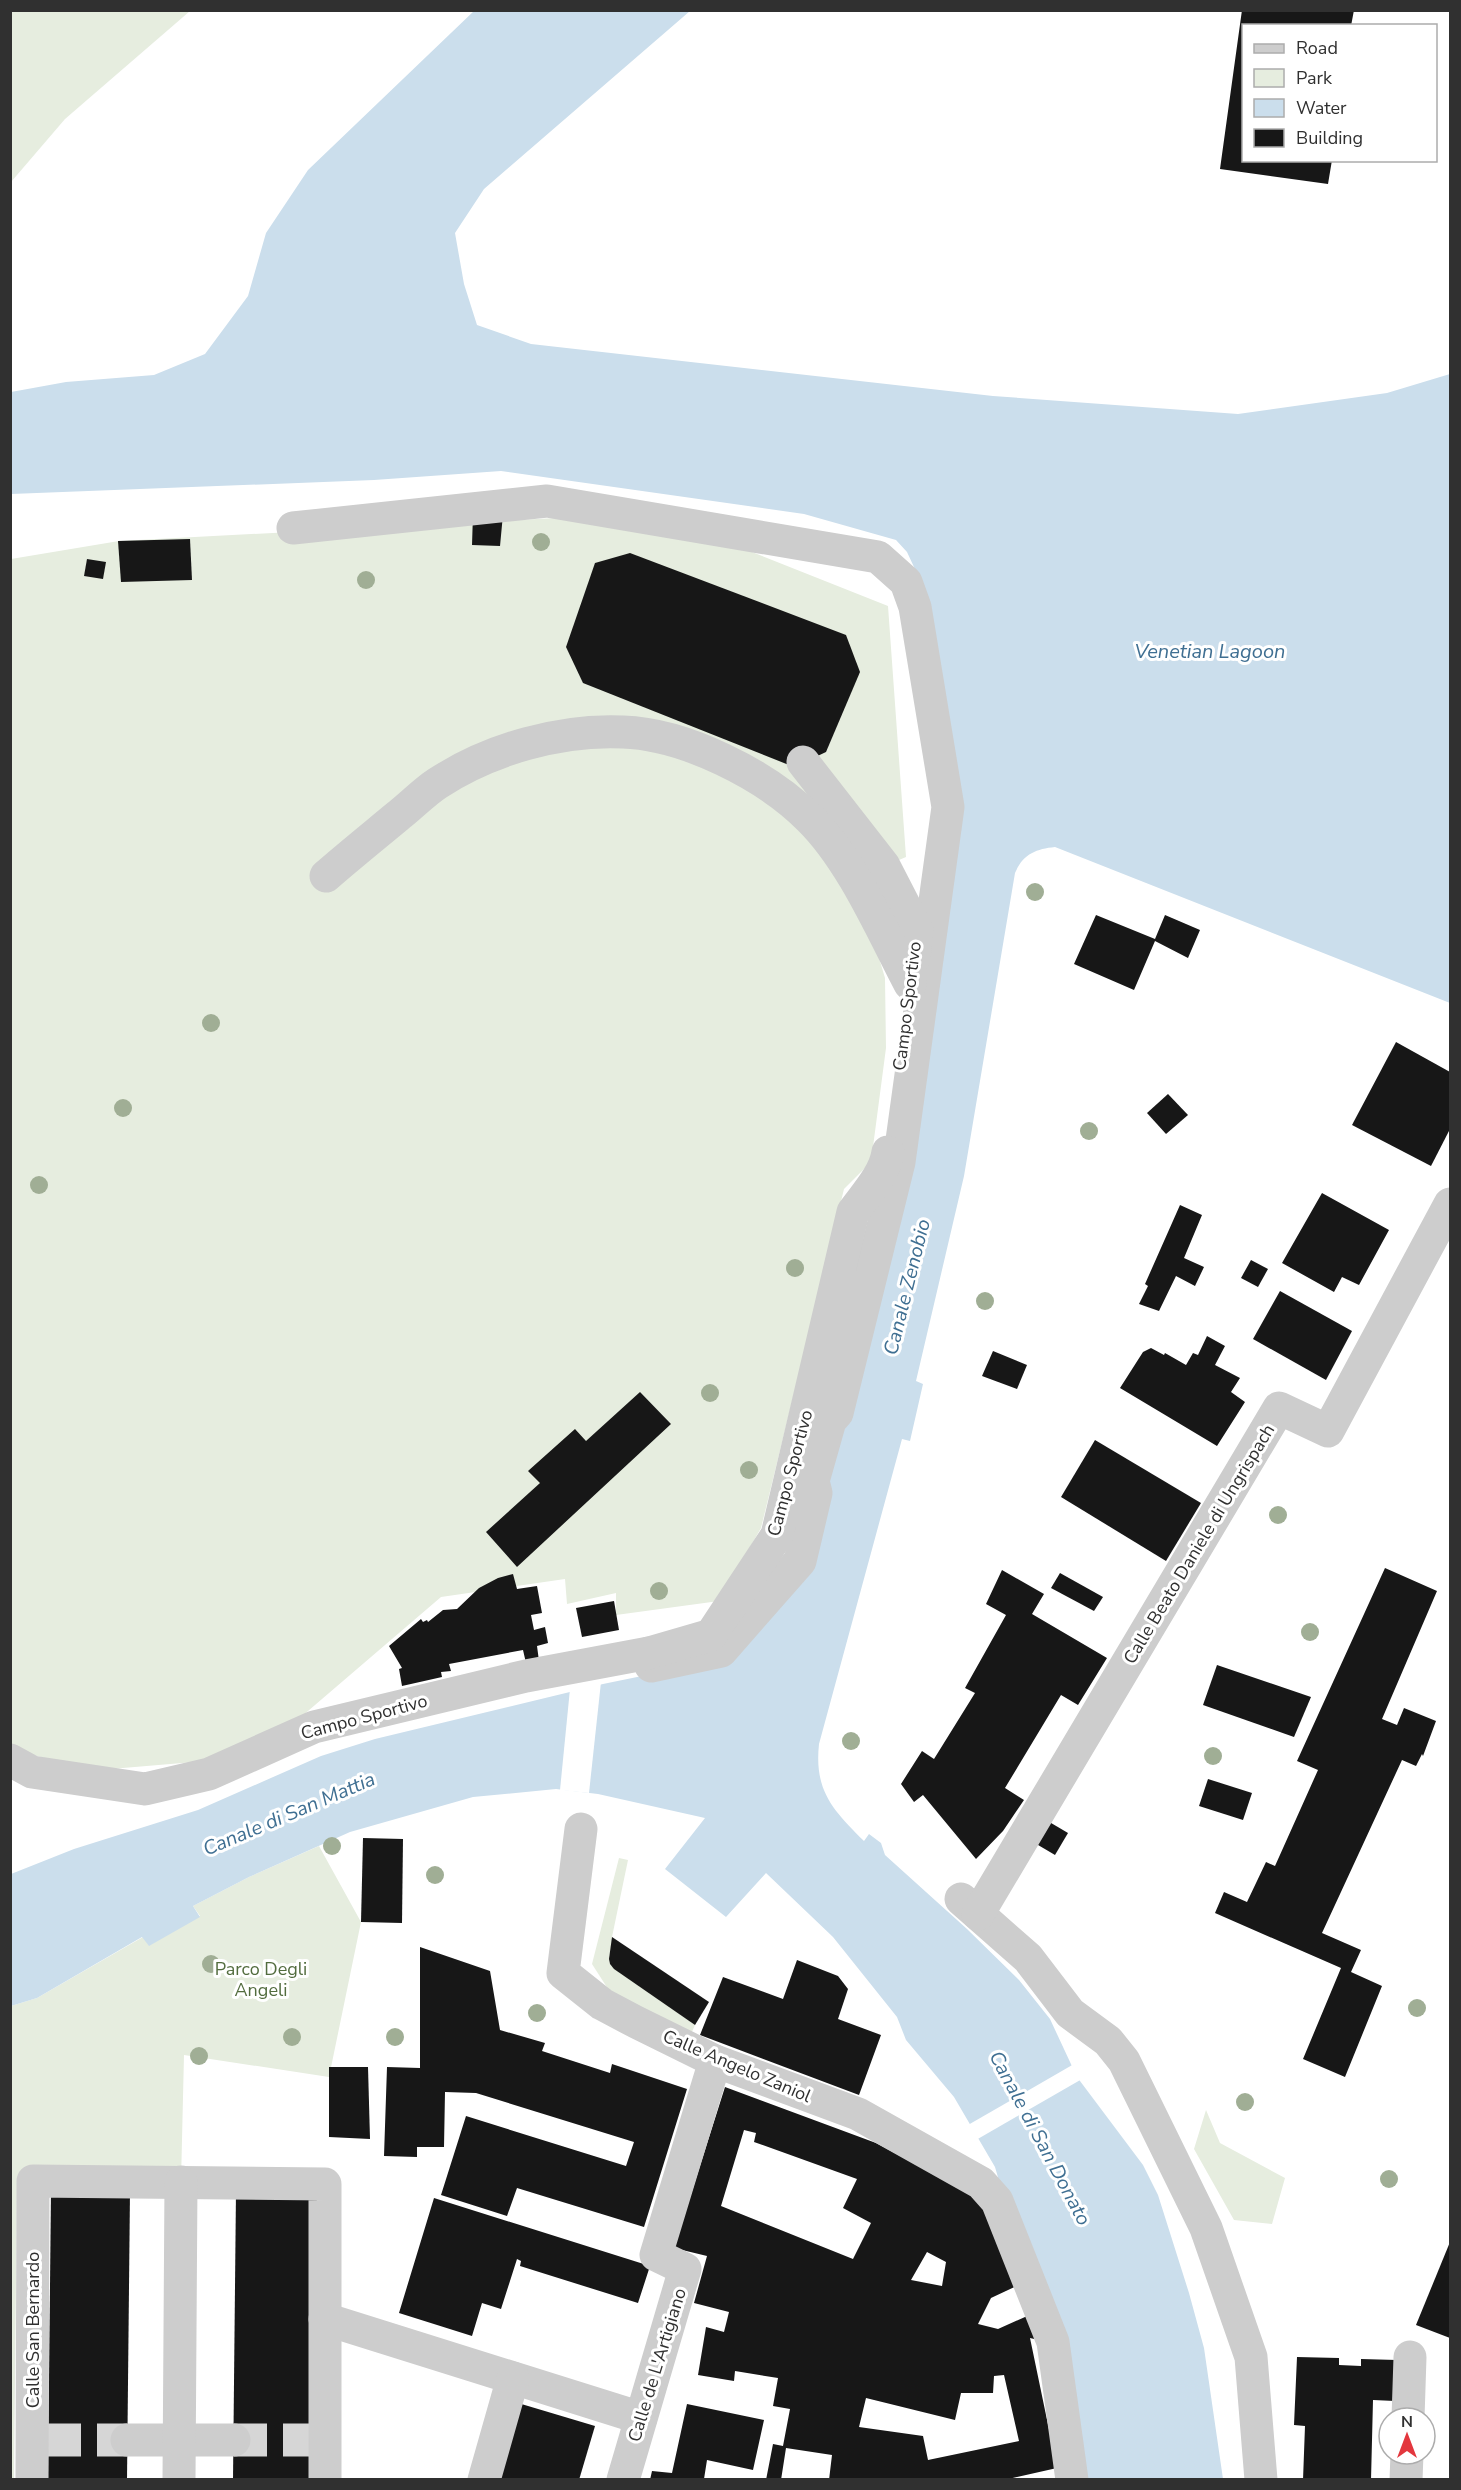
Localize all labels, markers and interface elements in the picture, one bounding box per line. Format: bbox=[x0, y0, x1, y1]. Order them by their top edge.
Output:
legend bbox=[1242, 24, 1437, 162]
text: Road bbox=[1296, 36, 1338, 60]
text: Park bbox=[1296, 66, 1333, 90]
text: Water bbox=[1296, 96, 1347, 120]
text: Building bbox=[1296, 126, 1363, 150]
water label: Venetian Lagoon bbox=[1135, 638, 1285, 665]
street label: Campo Sportivo bbox=[887, 940, 927, 1072]
water label: Canale Zenobio bbox=[877, 1216, 937, 1358]
street label: Campo Sportivo bbox=[762, 1407, 818, 1539]
street label: Calle Beato Daniele di Ungrispach bbox=[1118, 1420, 1280, 1668]
street label: Campo Sportivo bbox=[298, 1689, 430, 1745]
water label: Canale di San Mattia bbox=[199, 1765, 379, 1863]
park label: Parco Degli Angeli bbox=[215, 1957, 307, 2002]
street label: Calle Angelo Zaniol bbox=[659, 2024, 816, 2108]
water label: Canale di San Donato bbox=[983, 2046, 1097, 2230]
street label: Calle San Bernardo bbox=[21, 2252, 45, 2408]
street label: Calle de L'Artigiano bbox=[622, 2285, 692, 2445]
north arrow bbox=[1377, 2406, 1437, 2466]
text: N bbox=[1401, 2411, 1413, 2433]

